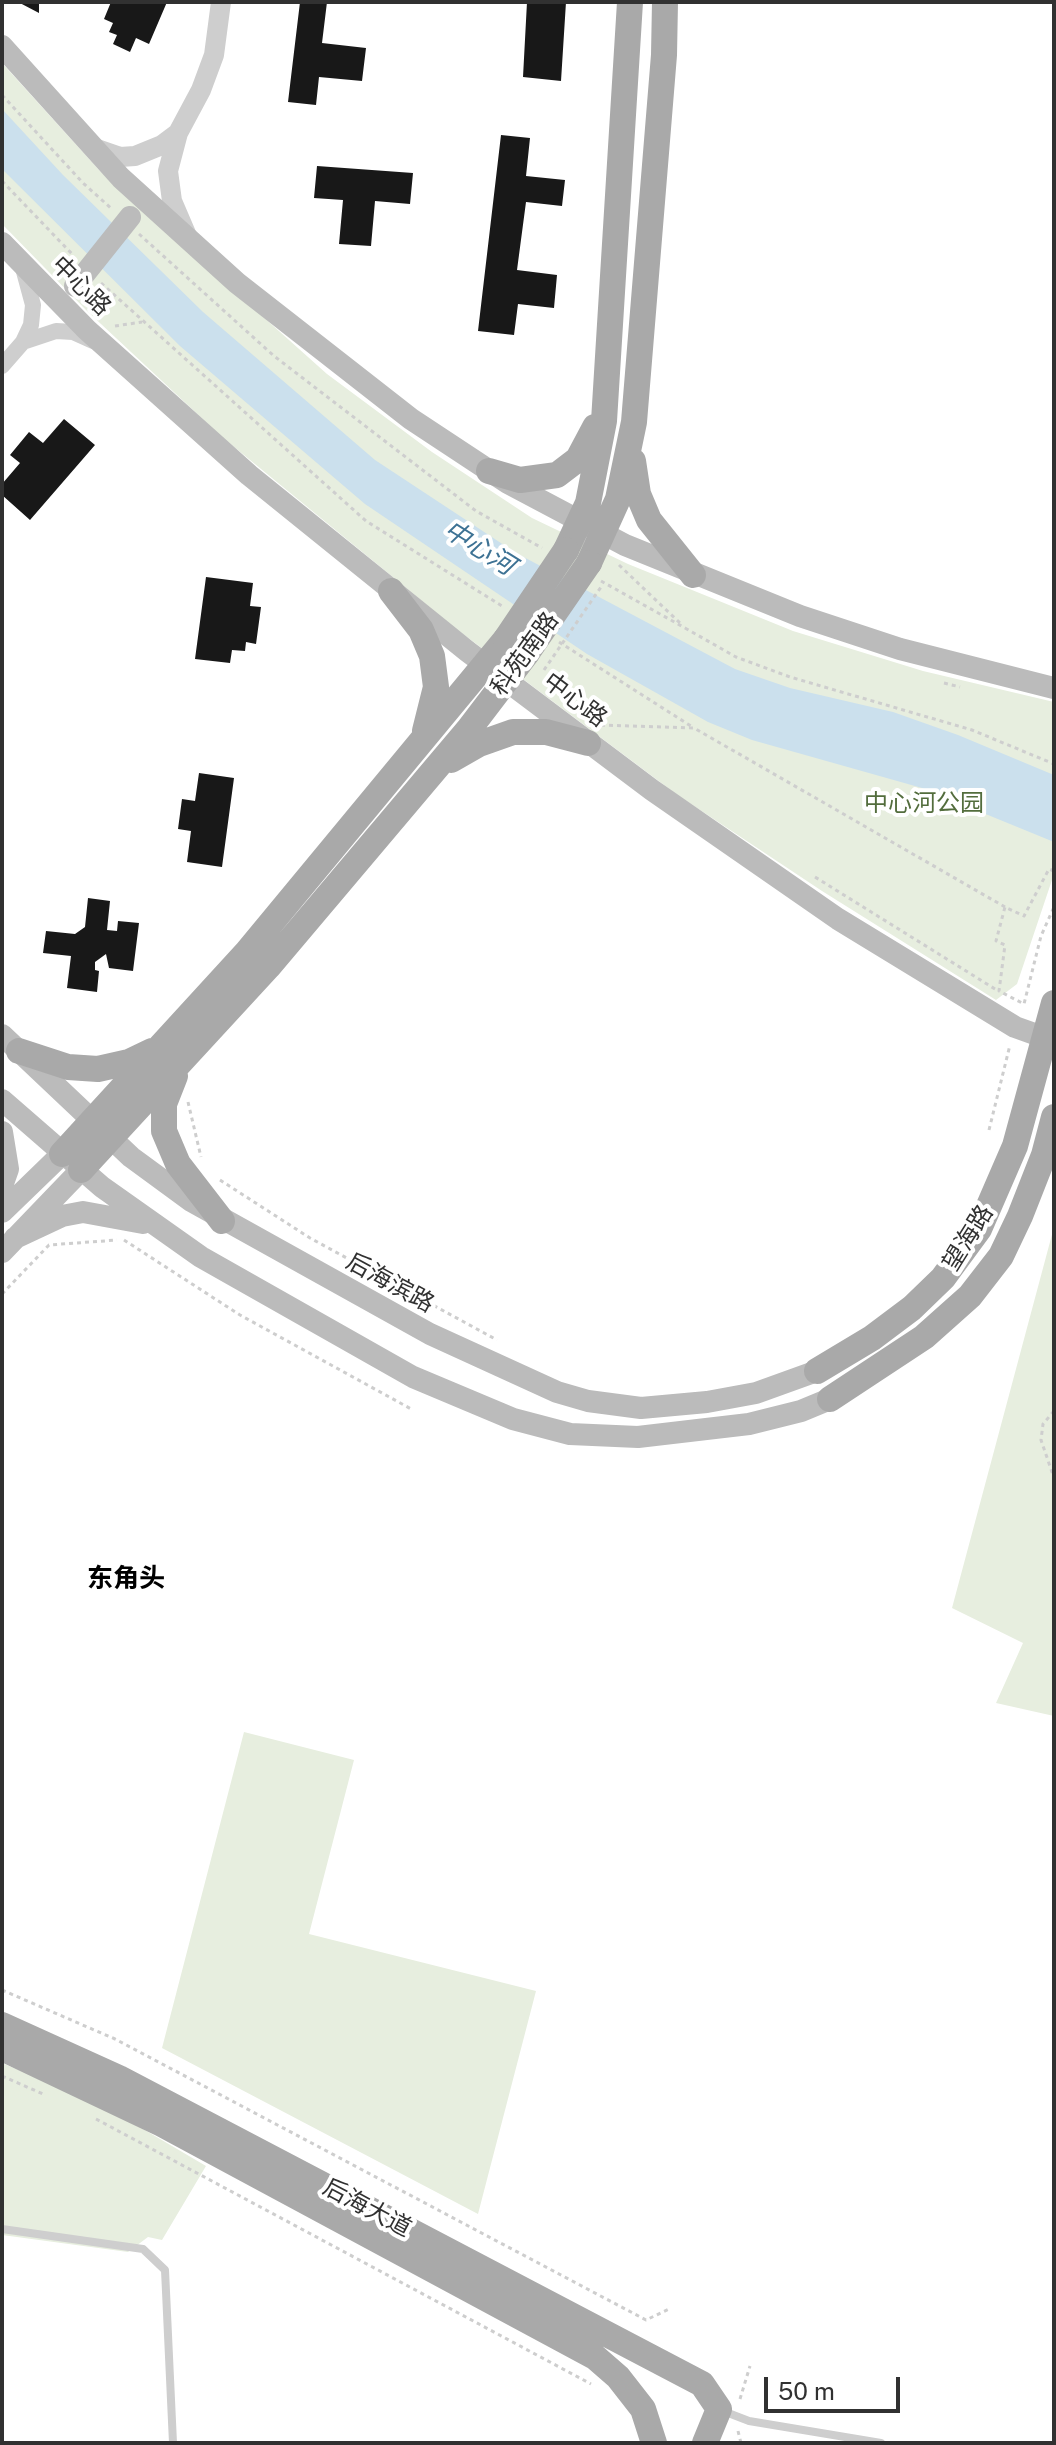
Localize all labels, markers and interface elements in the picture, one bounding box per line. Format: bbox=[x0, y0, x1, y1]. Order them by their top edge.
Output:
street label: 中心路 bbox=[45, 250, 117, 322]
water label: 中心河 bbox=[438, 514, 520, 582]
street label: 科苑南路 bbox=[485, 607, 565, 701]
street label: 中心路 bbox=[538, 667, 612, 733]
park label: 中心河公园 bbox=[864, 790, 984, 818]
street label: 望海路 bbox=[937, 1200, 999, 1276]
street label: 后海滨路 bbox=[341, 1247, 439, 1319]
district label: 东角头 bbox=[87, 1563, 165, 1595]
street label: 后海大道 bbox=[318, 2173, 416, 2243]
scale bar bbox=[768, 2361, 904, 2411]
text: 50 m bbox=[778, 2377, 835, 2405]

